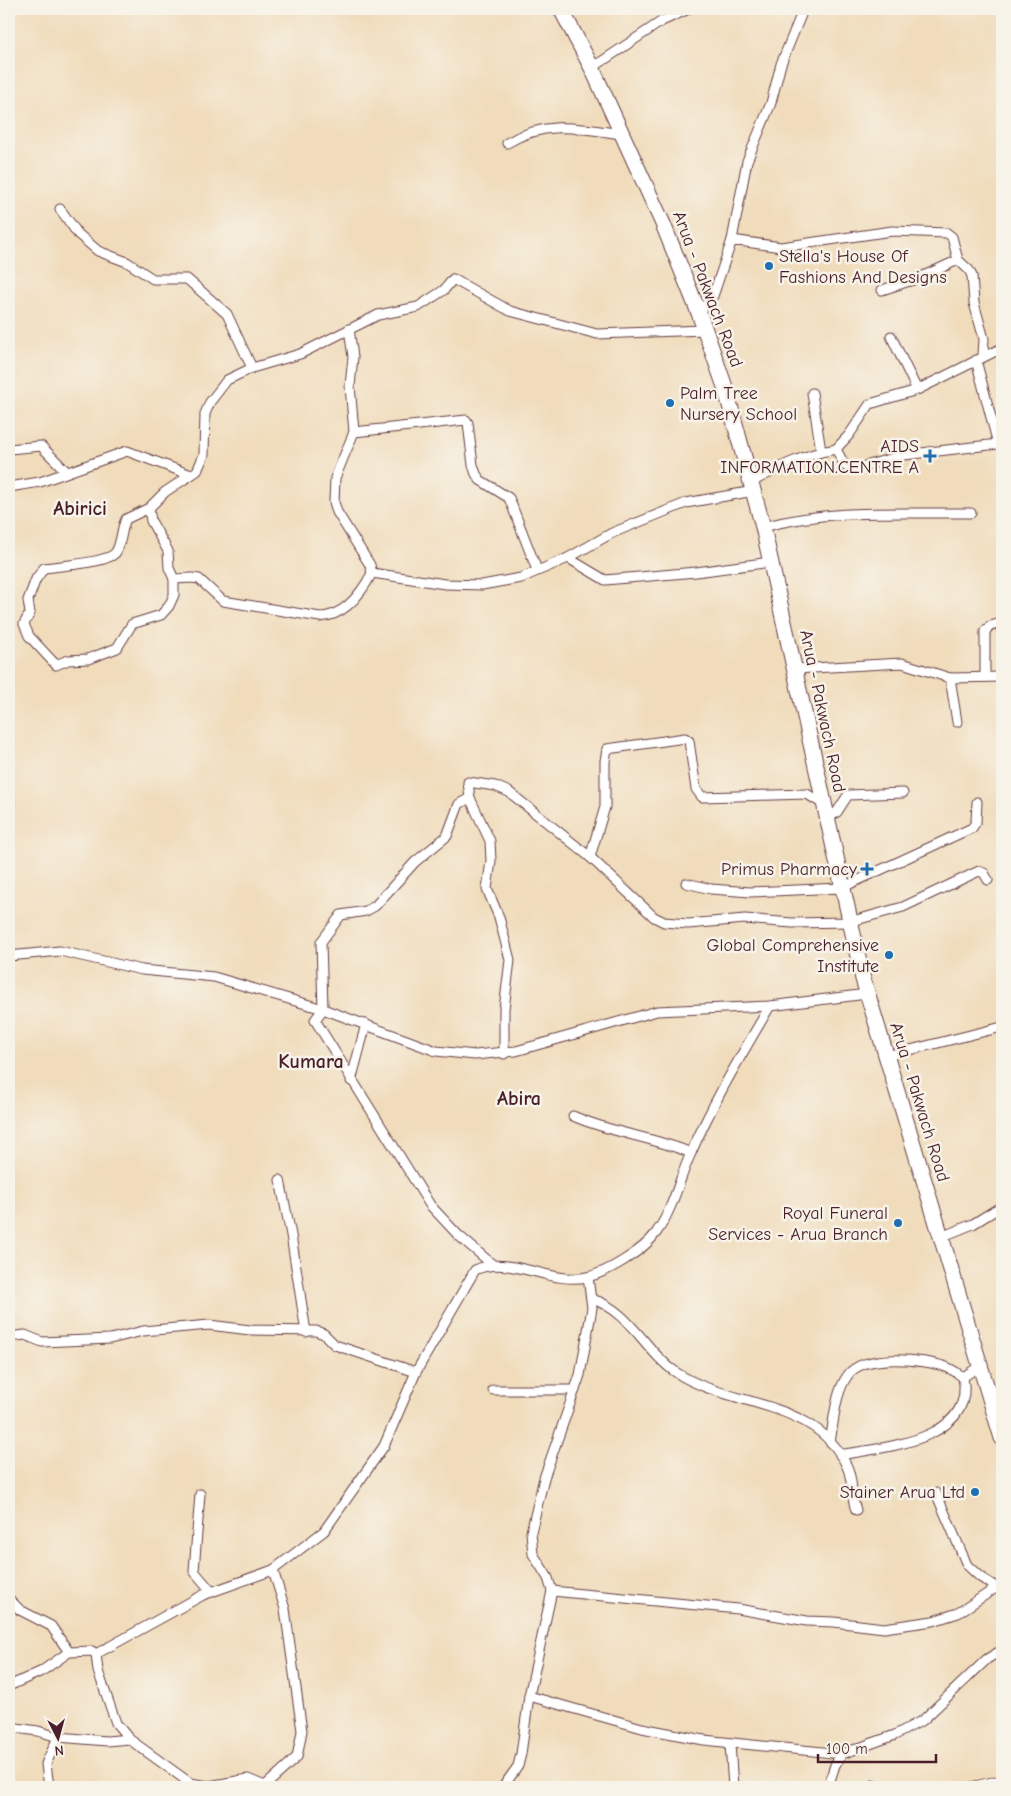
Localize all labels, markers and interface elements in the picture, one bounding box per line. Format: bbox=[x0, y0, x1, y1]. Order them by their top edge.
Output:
street label: Arua - Pakwach Road bbox=[668, 208, 747, 370]
place label: Stella's House Of Fashions And Designs bbox=[779, 246, 947, 288]
marker: Stella's House Of Fashions And Designs bbox=[763, 260, 775, 272]
place label: Palm Tree Nursery School bbox=[680, 383, 797, 425]
marker: Palm Tree Nursery School bbox=[664, 397, 676, 409]
place label: AIDS INFORMATION.CENTRE A bbox=[720, 436, 919, 478]
marker: AIDS INFORMATION.CENTRE A bbox=[923, 449, 937, 463]
district label: Abirici bbox=[53, 497, 107, 520]
street label: Arua - Pakwach Road bbox=[795, 628, 850, 794]
place label: Primus Pharmacy bbox=[721, 859, 858, 880]
marker: Primus Pharmacy bbox=[861, 863, 873, 875]
place label: Global Comprehensive Institute bbox=[707, 935, 879, 977]
marker: Global Comprehensive Institute bbox=[883, 949, 895, 961]
street label: Arua - Pakwach Road bbox=[885, 1020, 954, 1184]
district label: Kumara bbox=[278, 1050, 344, 1073]
district label: Abira bbox=[497, 1087, 541, 1110]
place label: Royal Funeral Services - Arua Branch bbox=[708, 1203, 888, 1245]
marker: Royal Funeral Services - Arua Branch bbox=[892, 1217, 904, 1229]
place label: Stainer Arua Ltd bbox=[840, 1482, 965, 1503]
marker: Stainer Arua Ltd bbox=[969, 1486, 981, 1498]
north arrow bbox=[32, 1714, 82, 1764]
scale bar bbox=[818, 1731, 936, 1763]
text: 100 m bbox=[826, 1740, 868, 1758]
text: N bbox=[54, 1742, 65, 1759]

